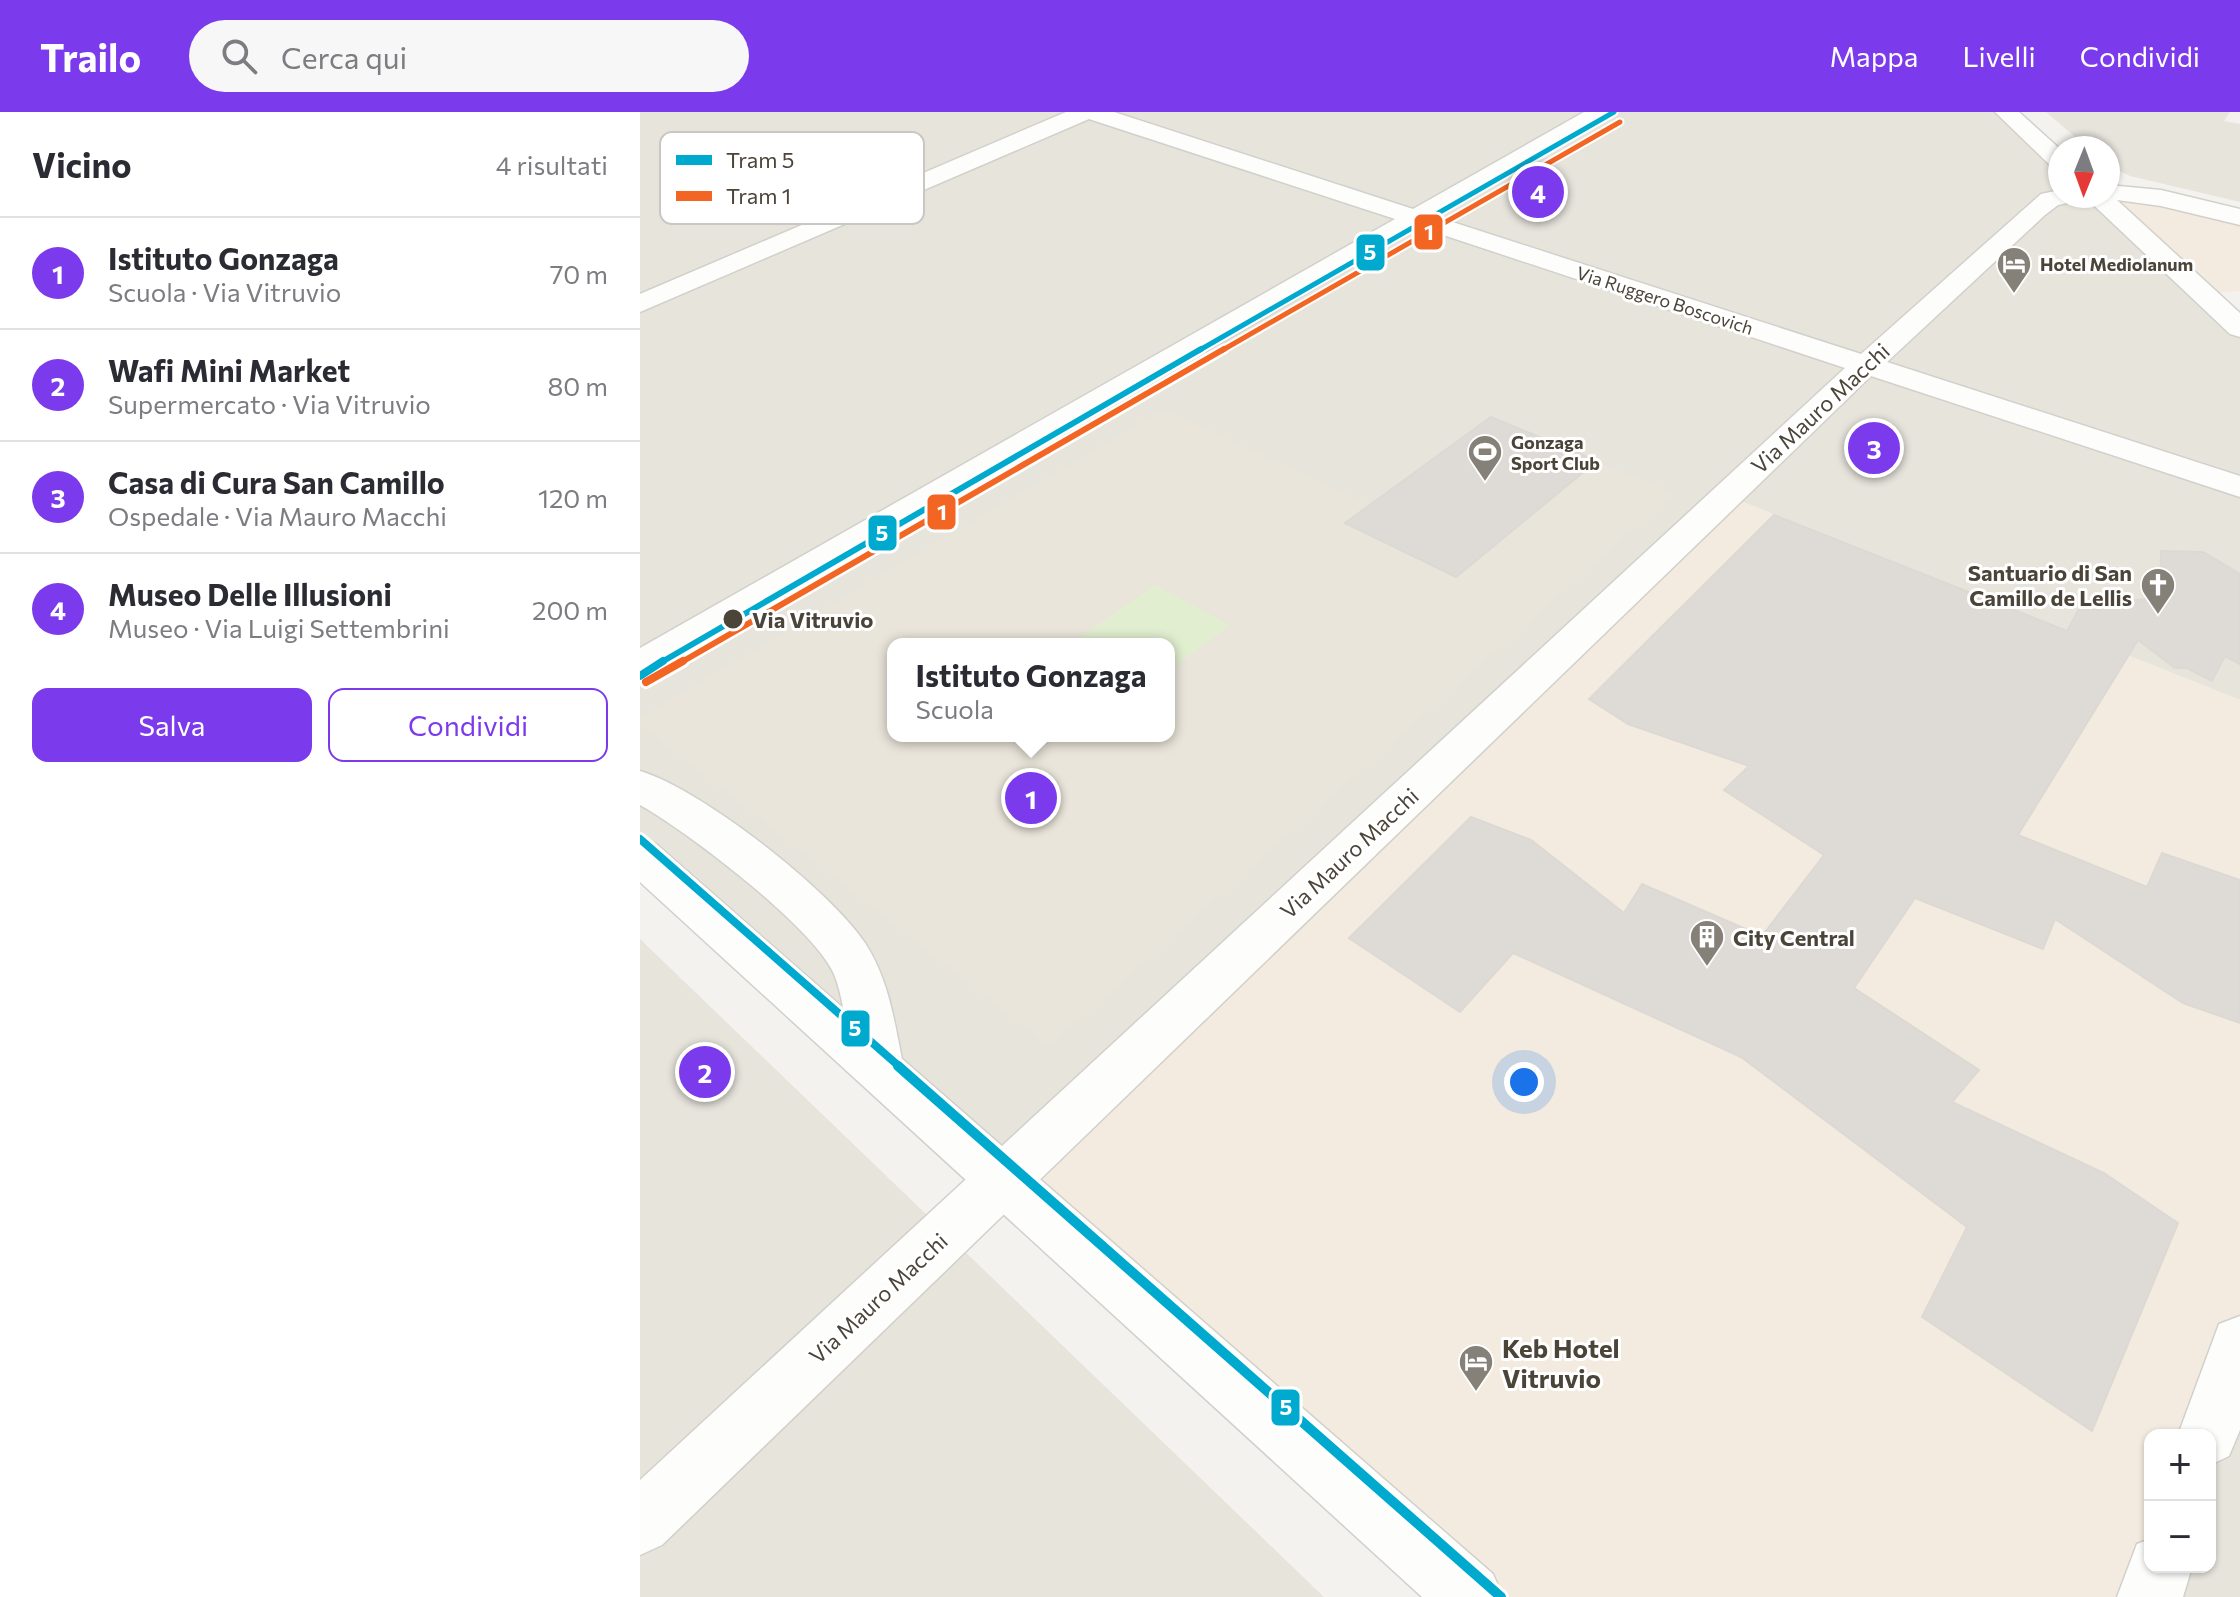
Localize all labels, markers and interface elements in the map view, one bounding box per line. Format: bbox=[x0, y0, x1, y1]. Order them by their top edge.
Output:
search box bbox=[189, 20, 749, 92]
text: Trailo bbox=[40, 33, 141, 80]
icon: search bbox=[217, 34, 261, 78]
text: Cerca qui bbox=[281, 38, 407, 75]
text: Mappa bbox=[1830, 39, 1918, 73]
text: Livelli bbox=[1962, 39, 2036, 73]
text: Condividi bbox=[2080, 39, 2200, 73]
legend bbox=[660, 132, 924, 224]
north arrow bbox=[2048, 136, 2120, 208]
text: Vicino bbox=[32, 143, 132, 185]
text: Tram 5 bbox=[726, 146, 794, 173]
text: 4 risultati bbox=[496, 149, 608, 180]
pin: 4 bbox=[1512, 162, 1564, 222]
text: Tram 1 bbox=[726, 182, 791, 209]
line badge: 1 bbox=[1413, 213, 1444, 251]
text: 1 bbox=[1424, 218, 1434, 245]
line badge: 5 bbox=[1355, 233, 1386, 272]
text: 5 bbox=[1364, 238, 1376, 265]
text: Istituto Gonzaga bbox=[108, 239, 339, 276]
hotel icon: Hotel Mediolanum bbox=[1995, 245, 2033, 295]
place label: Hotel Mediolanum bbox=[2040, 253, 2193, 275]
text: 1 bbox=[52, 258, 64, 289]
text: 70 m bbox=[550, 258, 608, 289]
street label: Via Ruggero Boscovich bbox=[1574, 261, 1756, 339]
text: Scuola · Via Vitruvio bbox=[108, 276, 341, 307]
street label: Via Mauro Macchi bbox=[1745, 337, 1895, 479]
text: Wafi Mini Market bbox=[108, 351, 350, 388]
text: 2 bbox=[51, 370, 65, 401]
text: 80 m bbox=[548, 370, 608, 401]
text: Supermercato · Via Vitruvio bbox=[108, 388, 431, 419]
pin: 3 bbox=[1848, 418, 1900, 478]
place label: Gonzaga Sport Club bbox=[1511, 431, 1600, 474]
sports icon: Gonzaga Sport Club bbox=[1466, 433, 1504, 483]
text: Casa di Cura San Camillo bbox=[108, 463, 445, 500]
text: 3 bbox=[50, 482, 66, 513]
text: 120 m bbox=[538, 482, 608, 513]
line badge: 1 bbox=[926, 493, 957, 531]
text: 1 bbox=[937, 498, 947, 525]
text: Ospedale · Via Mauro Macchi bbox=[108, 500, 447, 531]
line badge: 5 bbox=[867, 514, 898, 552]
text: 5 bbox=[876, 519, 888, 546]
place label: Santuario di San Camillo de Lellis bbox=[1968, 559, 2132, 611]
church icon: Santuario di San Camillo de Lellis bbox=[2139, 566, 2177, 616]
text: Museo Delle Illusioni bbox=[108, 575, 392, 612]
text: 4 bbox=[50, 594, 66, 625]
text: 200 m bbox=[532, 594, 608, 625]
place label: Via Vitruvio bbox=[752, 606, 873, 633]
marker: Via Vitruvio bbox=[721, 607, 745, 631]
text: Museo · Via Luigi Settembrini bbox=[108, 612, 450, 643]
popup bbox=[887, 638, 1175, 742]
text: Istituto Gonzaga bbox=[916, 656, 1146, 693]
button: Salva bbox=[32, 688, 312, 762]
button: Condividi bbox=[328, 688, 608, 762]
text: Scuola bbox=[916, 693, 994, 724]
pin: 1 bbox=[1005, 768, 1057, 828]
street label: Via Mauro Macchi bbox=[1274, 782, 1424, 924]
building icon: City Central bbox=[1688, 918, 1726, 968]
place label: City Central bbox=[1733, 924, 1855, 951]
line badge: 5 bbox=[840, 1009, 871, 1048]
text: 5 bbox=[849, 1014, 861, 1041]
pin: 2 bbox=[679, 1042, 731, 1102]
your location bbox=[1504, 1062, 1544, 1102]
street label: Via Mauro Macchi bbox=[803, 1227, 953, 1369]
place label: Keb Hotel Vitruvio bbox=[1502, 1332, 1620, 1393]
hotel icon: Keb Hotel Vitruvio bbox=[1457, 1343, 1495, 1393]
line badge: 5 bbox=[1270, 1388, 1301, 1427]
text: 5 bbox=[1280, 1393, 1292, 1420]
map controls bbox=[2144, 1429, 2216, 1573]
button: + bbox=[2144, 1429, 2216, 1501]
button: − bbox=[2144, 1501, 2216, 1573]

